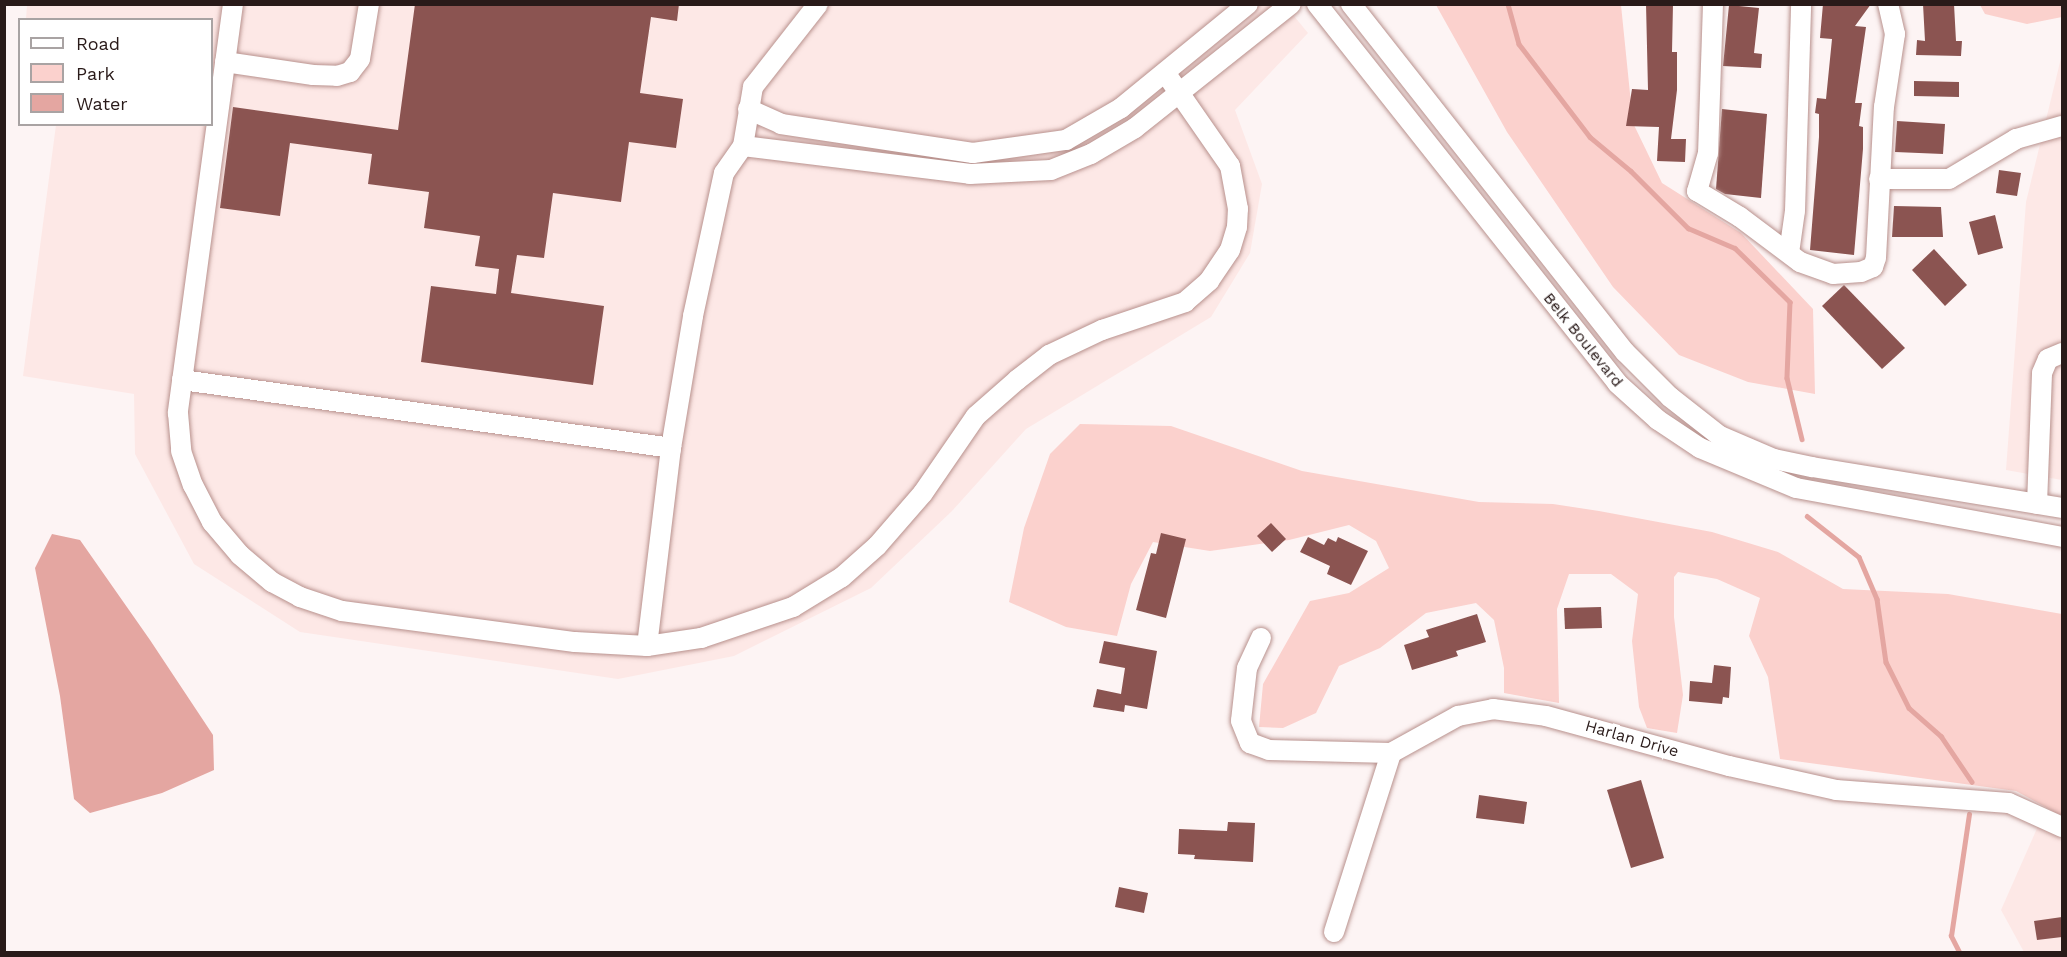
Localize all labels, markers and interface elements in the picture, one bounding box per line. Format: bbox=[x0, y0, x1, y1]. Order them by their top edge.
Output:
legend bbox=[18, 18, 213, 126]
text: Road bbox=[76, 33, 120, 54]
text: Park bbox=[76, 63, 115, 84]
text: Water bbox=[76, 93, 128, 114]
street label: Belk Boulevard bbox=[1539, 289, 1627, 391]
street label: Harlan Drive bbox=[1583, 716, 1681, 762]

